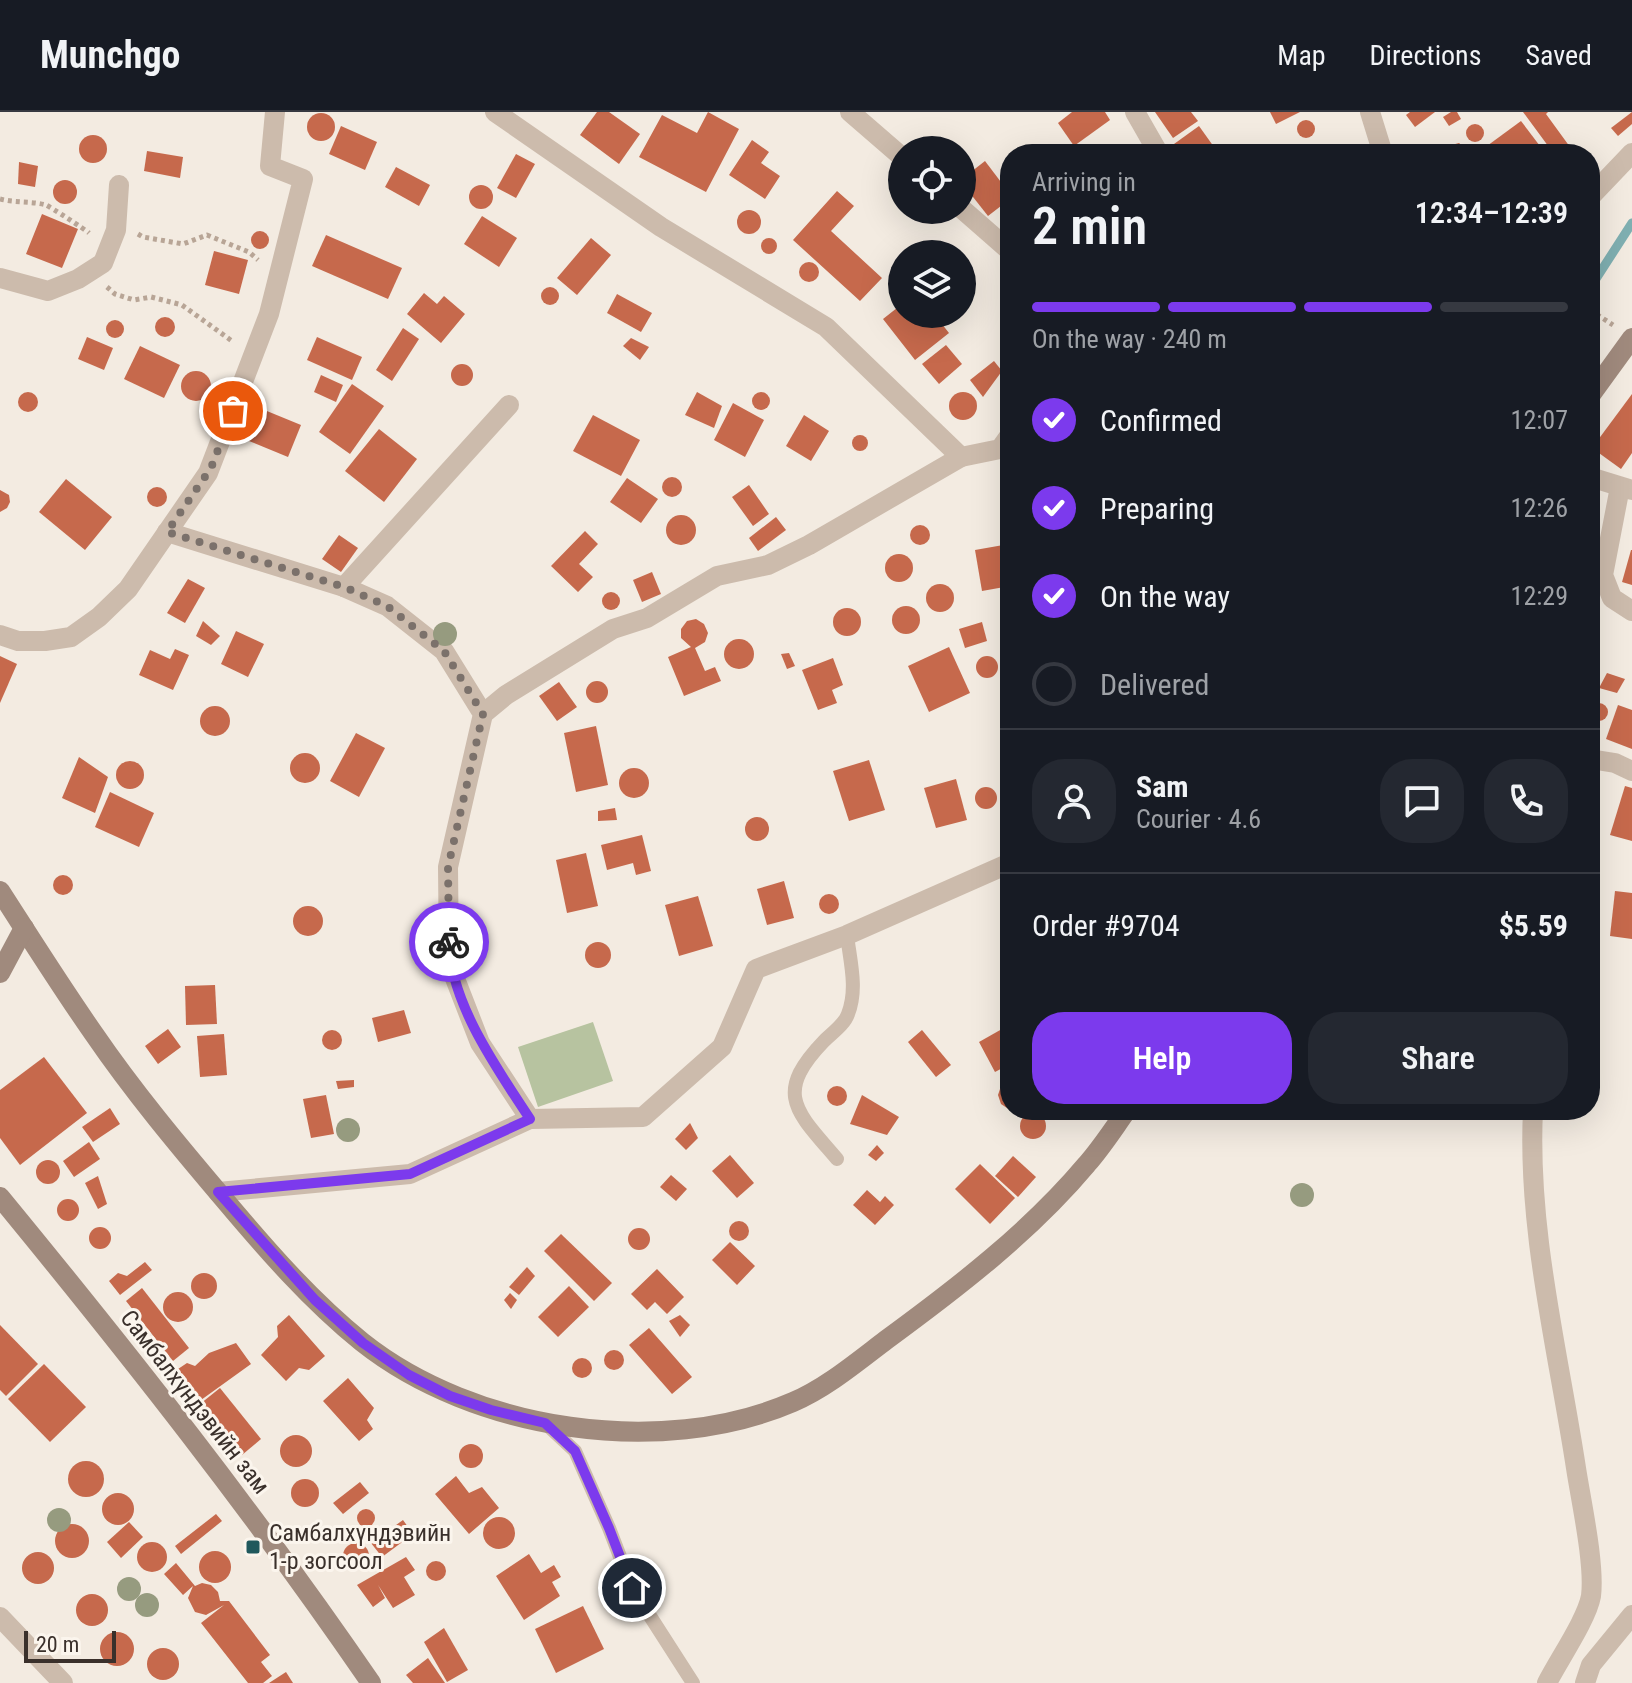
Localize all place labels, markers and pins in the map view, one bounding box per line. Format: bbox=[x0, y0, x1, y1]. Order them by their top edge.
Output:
pin bbox=[199, 377, 267, 445]
place label: Самбалхүндэвийн 1-р зогсоол bbox=[269, 1519, 451, 1575]
marker: Самбалхүндэвийн 1-р зогсоол bbox=[244, 1538, 262, 1556]
pin bbox=[598, 1554, 666, 1622]

